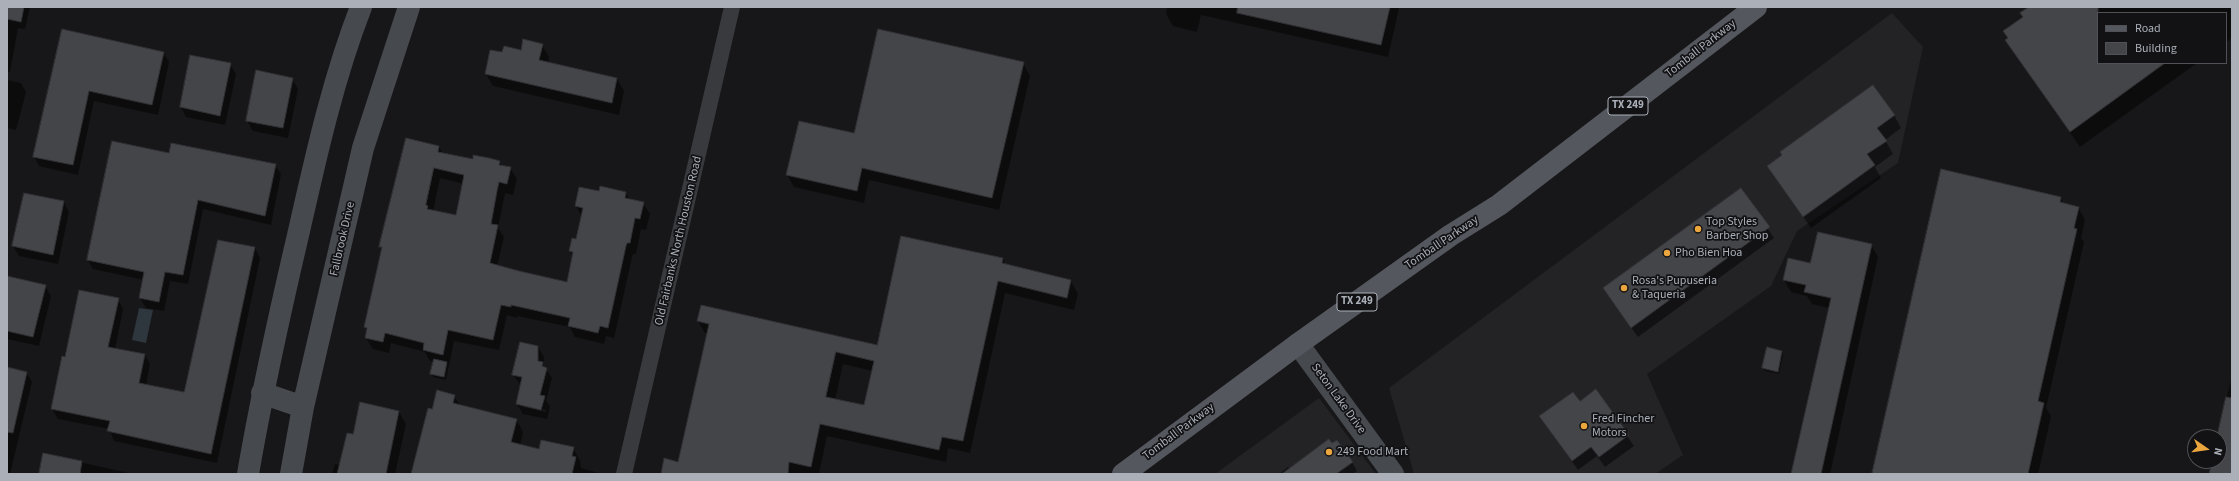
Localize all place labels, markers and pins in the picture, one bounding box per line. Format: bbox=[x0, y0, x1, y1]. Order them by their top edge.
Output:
place label: Top Styles Barber Shop bbox=[1706, 215, 1769, 243]
marker: Top Styles Barber Shop bbox=[1693, 224, 1703, 234]
place label: Pho Bien Hoa bbox=[1675, 246, 1742, 260]
marker: Pho Bien Hoa bbox=[1662, 248, 1672, 258]
place label: Rosa's Pupuseria & Taqueria bbox=[1632, 274, 1717, 302]
marker: Rosa's Pupuseria & Taqueria bbox=[1619, 283, 1629, 293]
place label: Fred Fincher Motors bbox=[1592, 412, 1654, 440]
marker: Fred Fincher Motors bbox=[1579, 421, 1589, 431]
place label: 249 Food Mart bbox=[1337, 445, 1408, 459]
marker: 249 Food Mart bbox=[1324, 447, 1334, 457]

